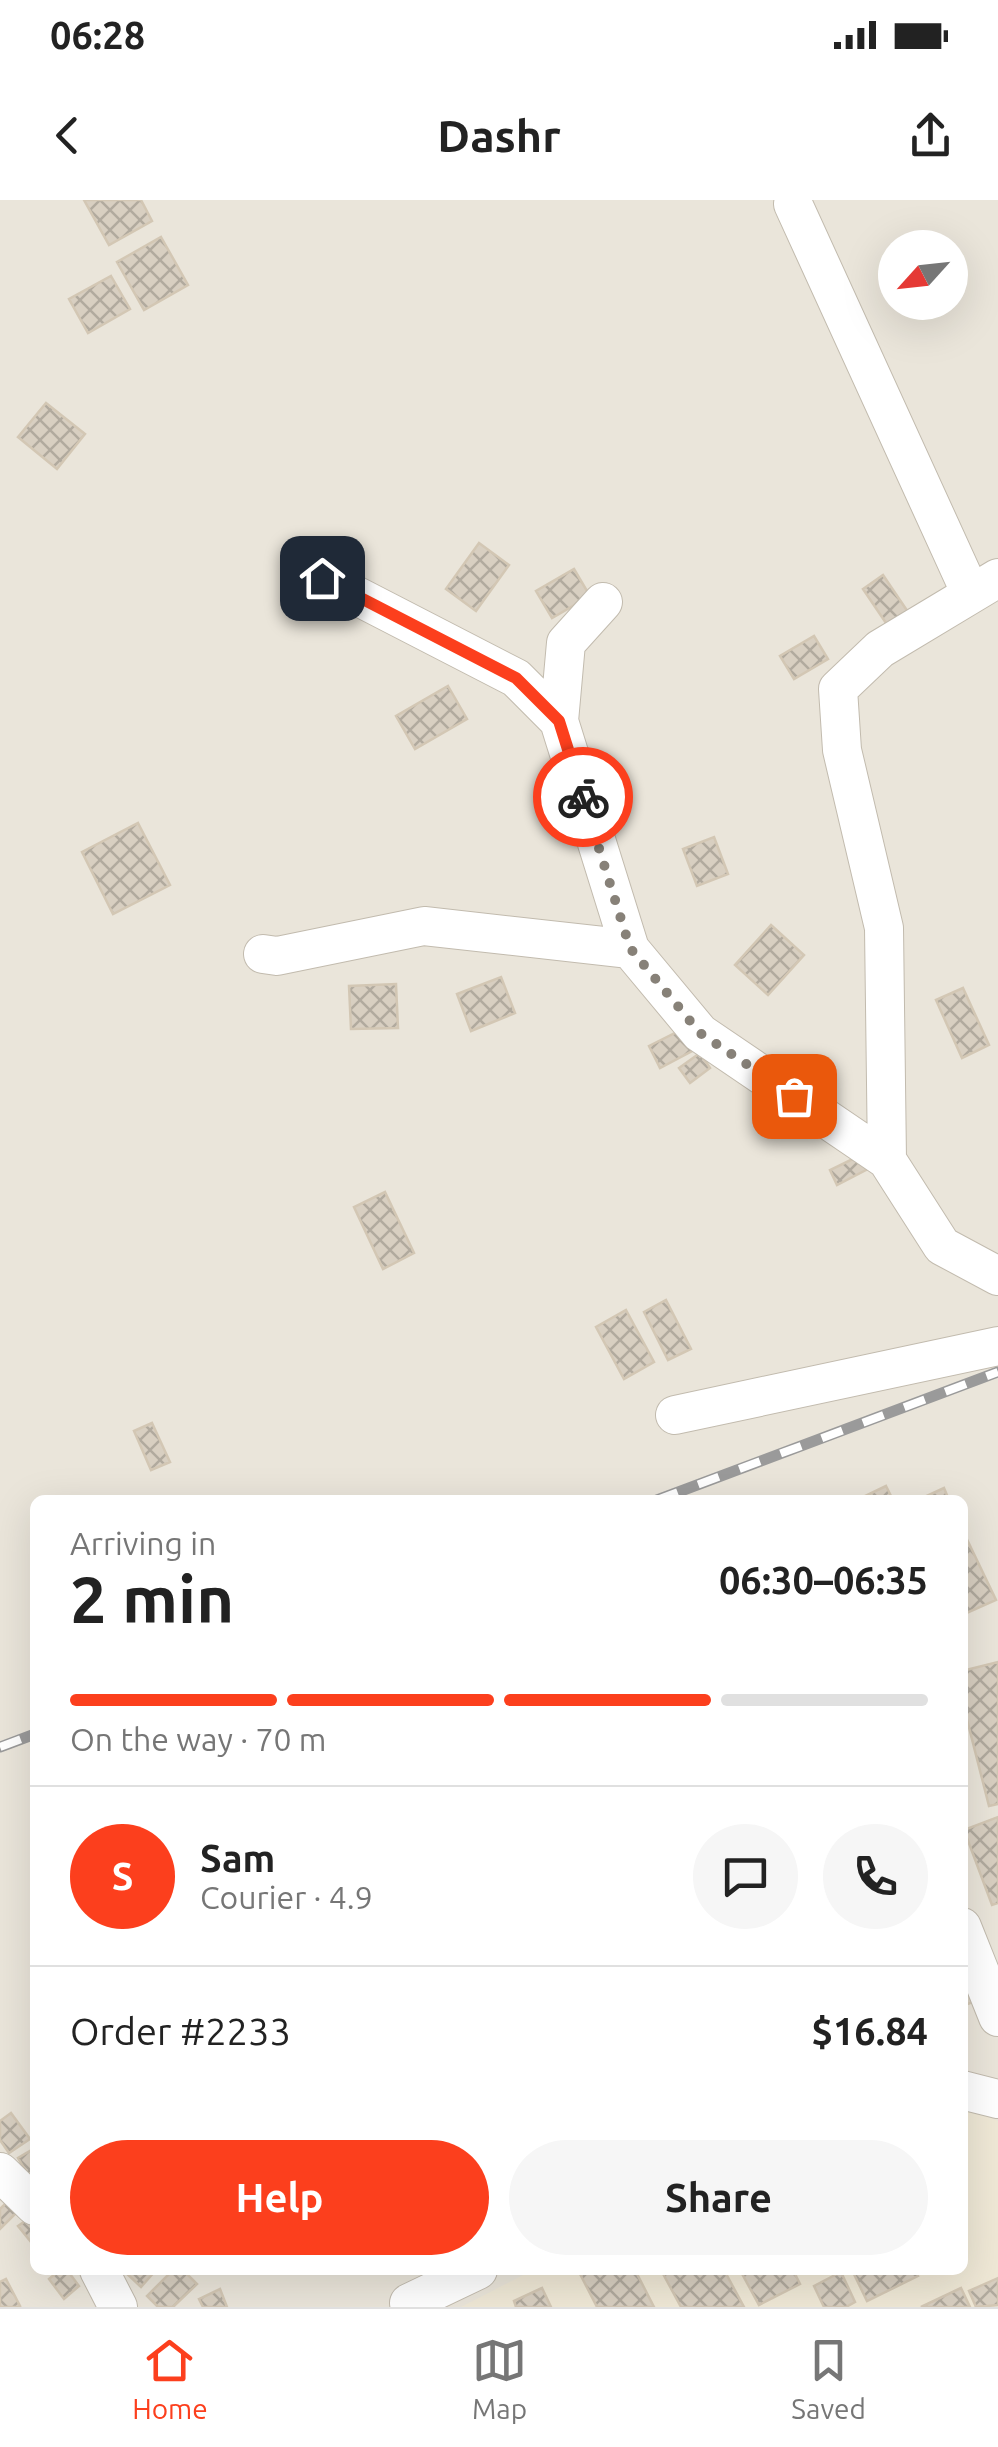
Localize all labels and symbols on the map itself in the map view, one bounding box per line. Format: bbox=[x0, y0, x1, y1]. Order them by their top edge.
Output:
north arrow bbox=[878, 230, 968, 320]
pin bbox=[280, 536, 365, 621]
courier bbox=[533, 747, 633, 847]
pin bbox=[752, 1054, 837, 1139]

